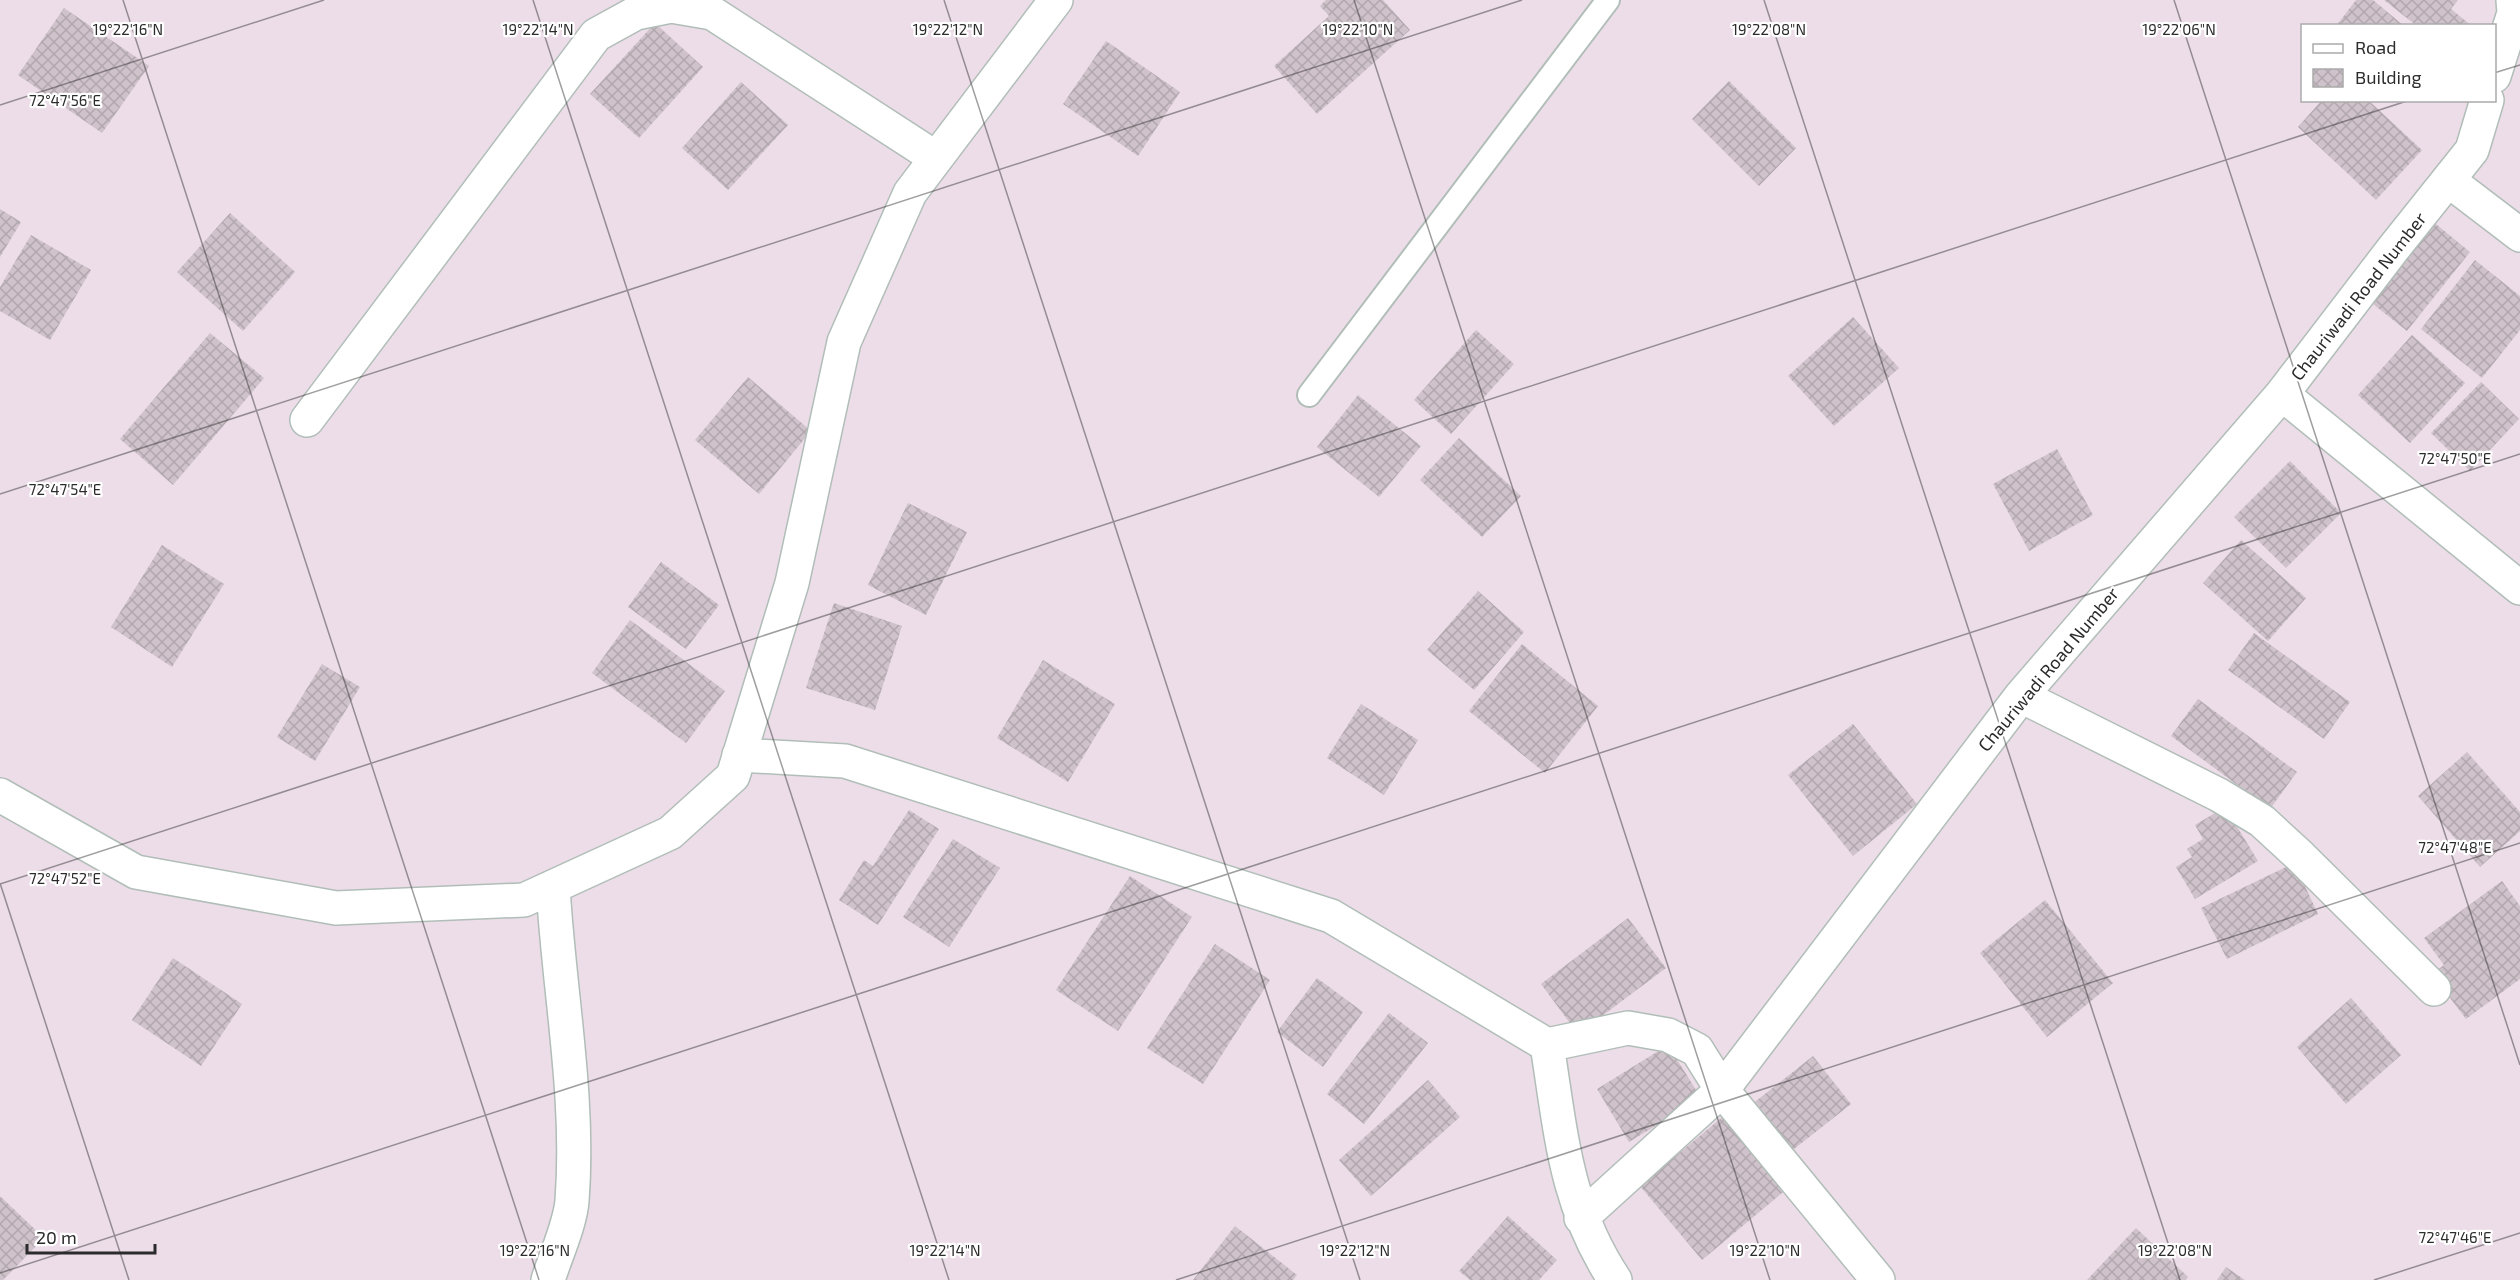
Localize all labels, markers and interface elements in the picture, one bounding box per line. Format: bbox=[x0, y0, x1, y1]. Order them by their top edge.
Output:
text: 19°22'16"N bbox=[93, 20, 163, 38]
text: 19°22'14"N bbox=[503, 20, 574, 38]
text: 19°22'12"N bbox=[913, 20, 983, 38]
text: 19°22'10"N bbox=[1323, 20, 1393, 38]
text: 19°22'08"N bbox=[1732, 20, 1806, 38]
text: 19°22'06"N bbox=[2142, 20, 2216, 38]
legend bbox=[2301, 24, 2496, 102]
text: Road bbox=[2355, 36, 2396, 58]
text: Building bbox=[2355, 66, 2422, 88]
text: 72°47'56"E bbox=[29, 91, 101, 109]
street label: Chauriwadi Road Number bbox=[2286, 208, 2430, 384]
text: 72°47'50"E bbox=[2419, 449, 2491, 467]
text: 72°47'54"E bbox=[29, 480, 101, 498]
street label: Chauriwadi Road Number bbox=[1973, 583, 2123, 755]
text: 72°47'48"E bbox=[2418, 838, 2492, 856]
text: 72°47'52"E bbox=[29, 869, 101, 887]
scale bar bbox=[27, 1217, 154, 1255]
text: 20 m bbox=[36, 1226, 77, 1248]
text: 72°47'46"E bbox=[2419, 1228, 2491, 1246]
text: 19°22'16"N bbox=[500, 1241, 570, 1259]
text: 19°22'14"N bbox=[910, 1241, 981, 1259]
text: 19°22'12"N bbox=[1320, 1241, 1390, 1259]
text: 19°22'10"N bbox=[1730, 1241, 1800, 1259]
text: 19°22'08"N bbox=[2138, 1241, 2212, 1259]

